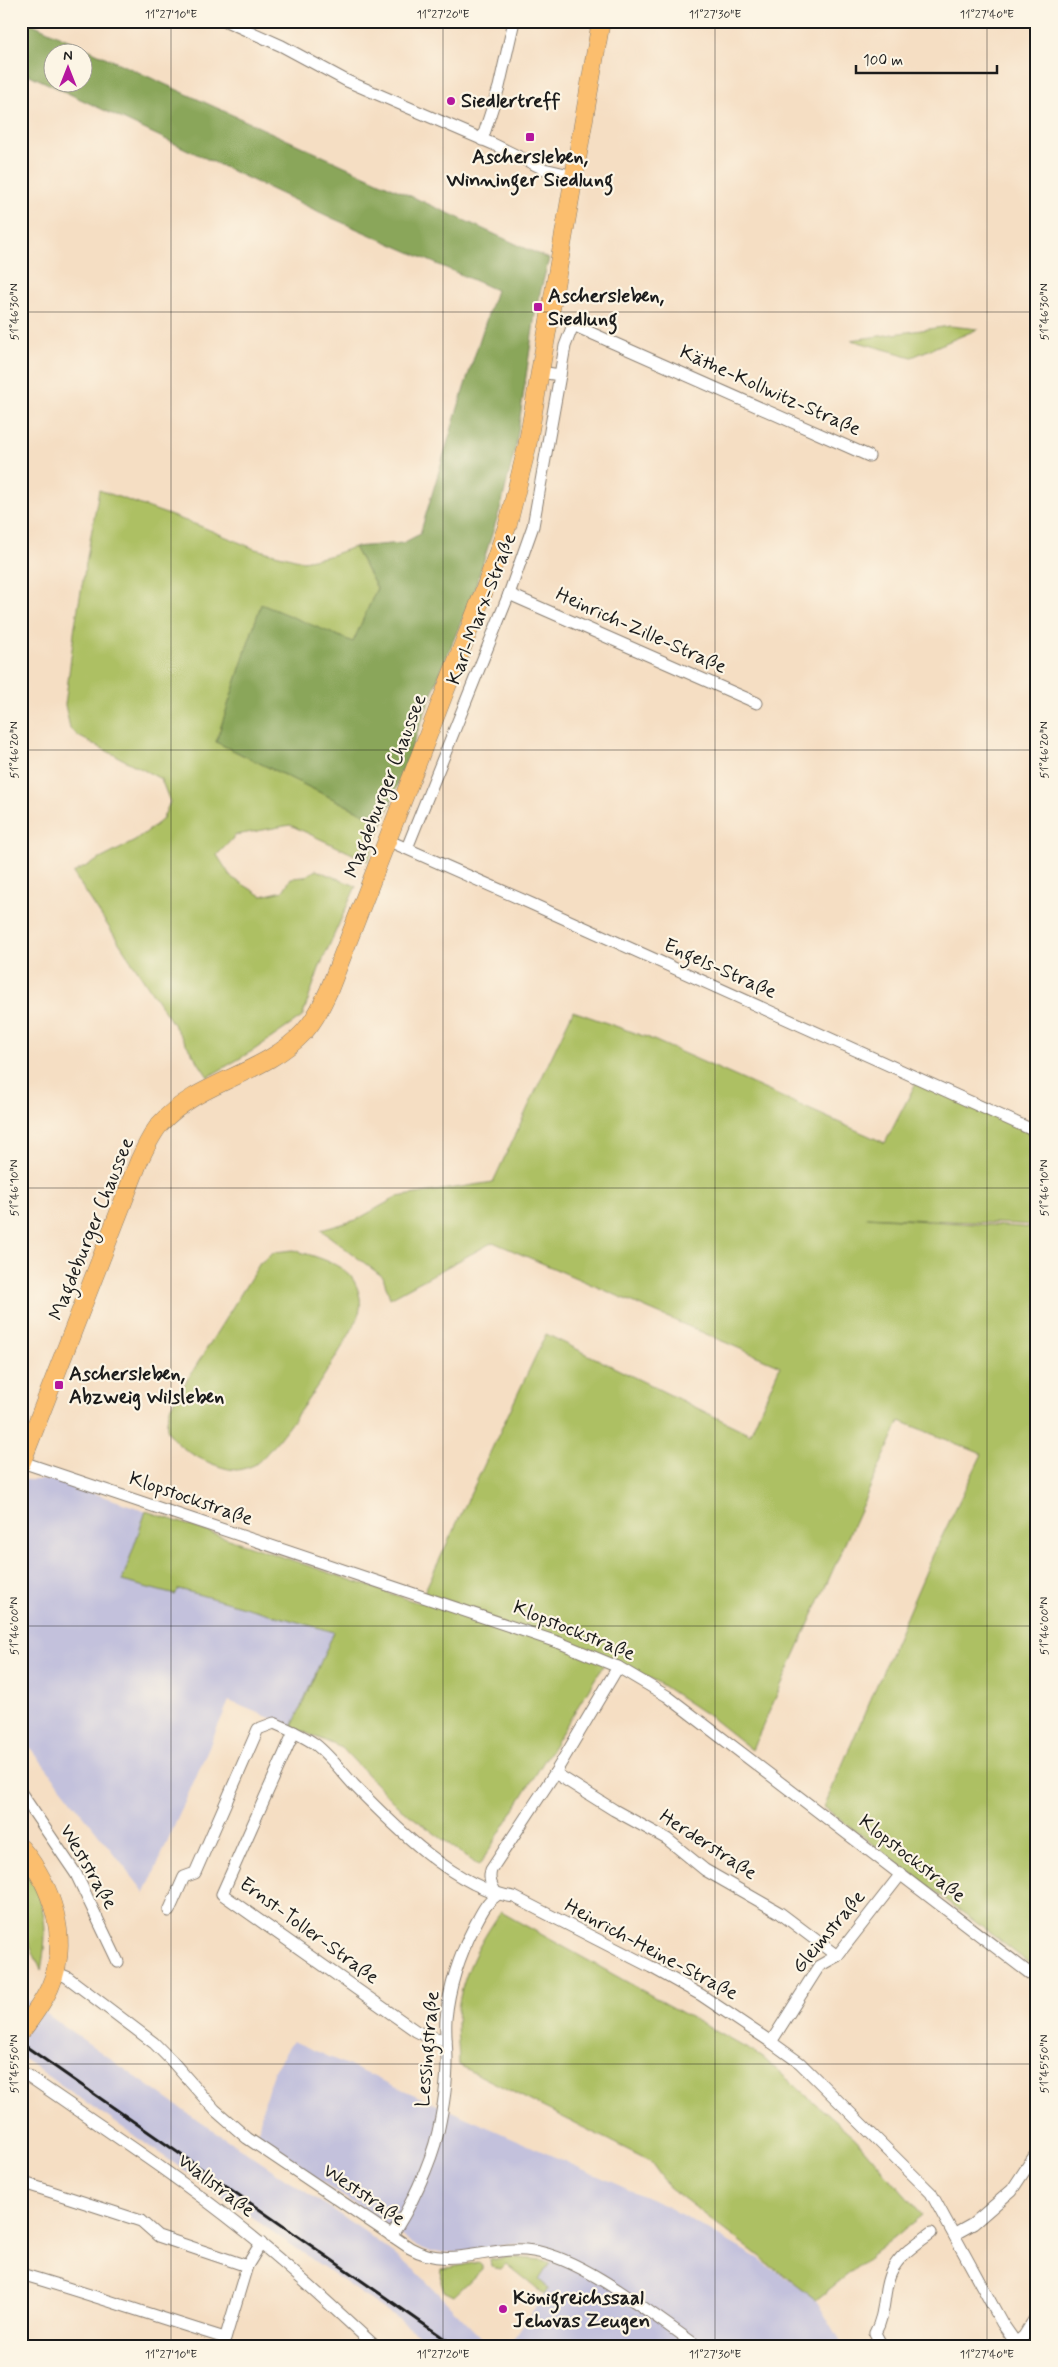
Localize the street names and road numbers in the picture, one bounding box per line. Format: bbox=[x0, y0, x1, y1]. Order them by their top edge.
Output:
street label: Käthe-Kollwitz-Straße bbox=[675, 339, 865, 443]
street label: Karl-Marx-Straße bbox=[441, 529, 523, 689]
street label: Heinrich-Zille-Straße bbox=[551, 581, 731, 681]
street label: Magdeburger Chaussee bbox=[338, 690, 435, 883]
street label: Engels-Straße bbox=[658, 932, 781, 1008]
street label: Magdeburger Chaussee bbox=[43, 1133, 143, 1325]
street label: Klopstockstraße bbox=[125, 1465, 257, 1533]
street label: Klopstockstraße bbox=[509, 1594, 639, 1668]
street label: Herderstraße bbox=[654, 1803, 762, 1887]
street label: Klopstockstraße bbox=[853, 1809, 971, 1910]
street label: Weststraße bbox=[53, 1819, 123, 1915]
street label: Ernst-Toller-Straße bbox=[234, 1871, 384, 1991]
street label: Gleimstraße bbox=[786, 1884, 872, 1979]
street label: Heinrich-Heine-Straße bbox=[559, 1893, 743, 2007]
street label: Lessingstraße bbox=[409, 1990, 449, 2108]
street label: Wallstraße bbox=[172, 2148, 260, 2224]
street label: Weststraße bbox=[317, 2157, 411, 2233]

